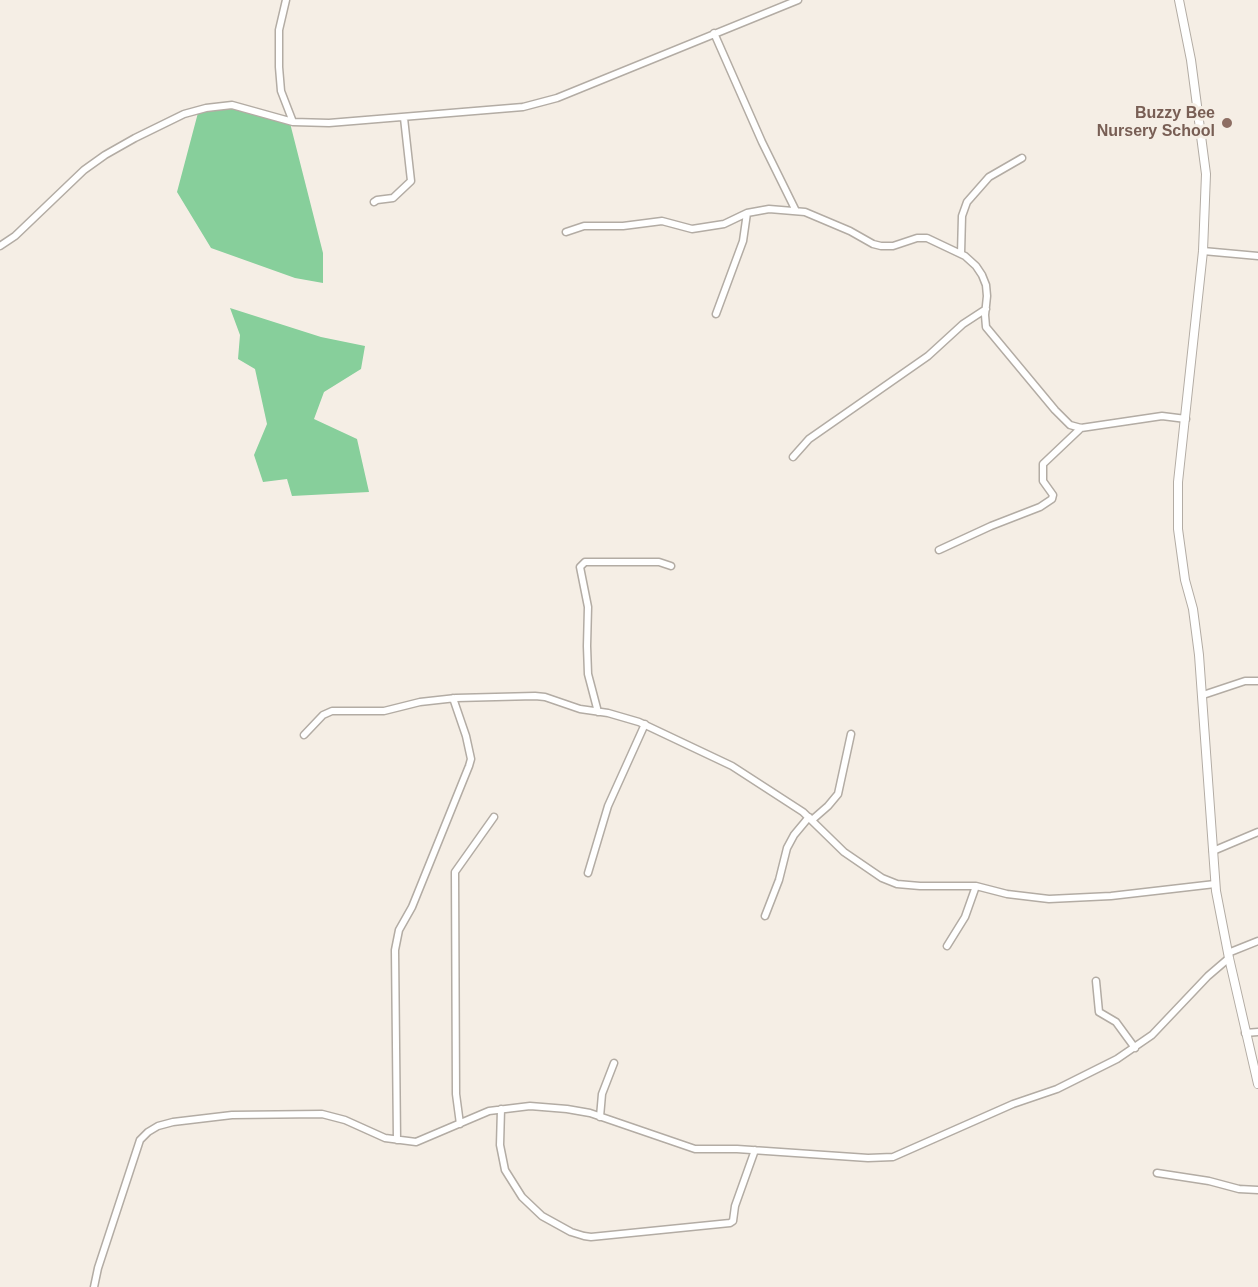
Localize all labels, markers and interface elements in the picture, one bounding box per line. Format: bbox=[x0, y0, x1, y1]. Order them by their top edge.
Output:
place label: Buzzy Bee Nursery School bbox=[1097, 104, 1215, 142]
marker: Buzzy Bee Nursery School bbox=[1220, 116, 1234, 130]

